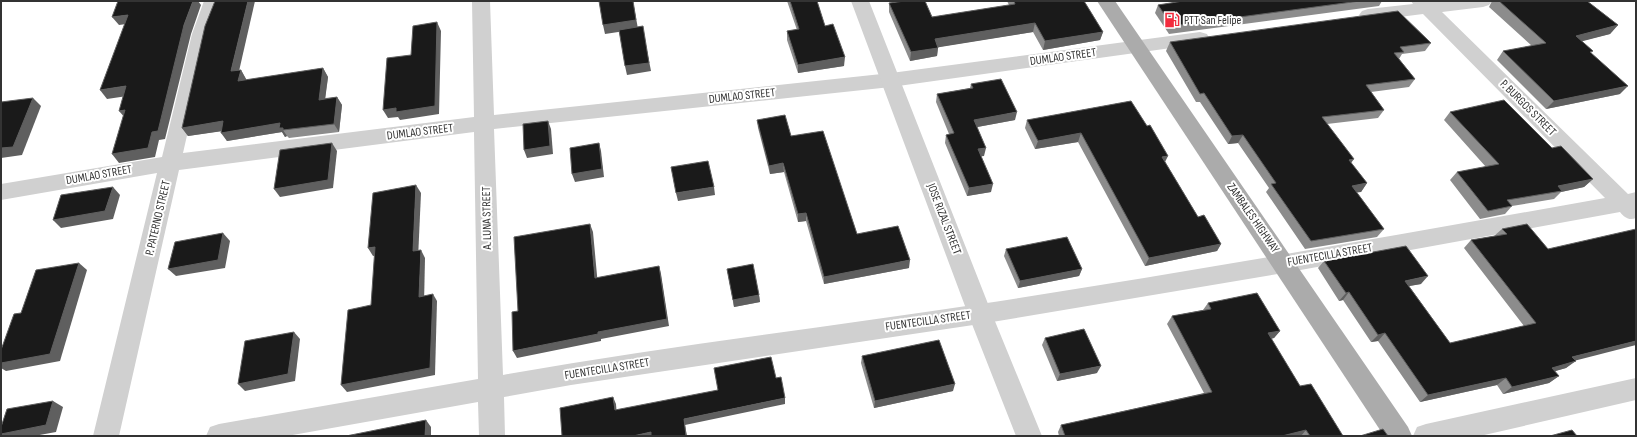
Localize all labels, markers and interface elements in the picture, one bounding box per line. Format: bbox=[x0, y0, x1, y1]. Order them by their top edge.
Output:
fuel station icon: PTT San Felipe bbox=[1163, 11, 1181, 29]
place label: PTT San Felipe bbox=[1184, 13, 1241, 28]
street label: DUMLAO STREET bbox=[1029, 45, 1097, 69]
street label: P. BURGOS STREET bbox=[1497, 77, 1559, 139]
street label: DUMLAO STREET bbox=[708, 85, 776, 107]
street label: DUMLAO STREET bbox=[386, 120, 454, 144]
street label: DUMLAO STREET bbox=[65, 162, 133, 188]
street label: P. PATERNO STREET bbox=[142, 179, 174, 257]
street label: JOSE RIZAL STREET bbox=[923, 180, 964, 257]
street label: ZAMBALES HIGHWAY bbox=[1223, 180, 1283, 256]
street label: A. LUNA STREET bbox=[479, 186, 495, 251]
street label: FUENTECILLA STREET bbox=[1286, 240, 1374, 270]
street label: FUENTECILLA STREET bbox=[884, 308, 972, 334]
street label: FUENTECILLA STREET bbox=[563, 355, 651, 383]

